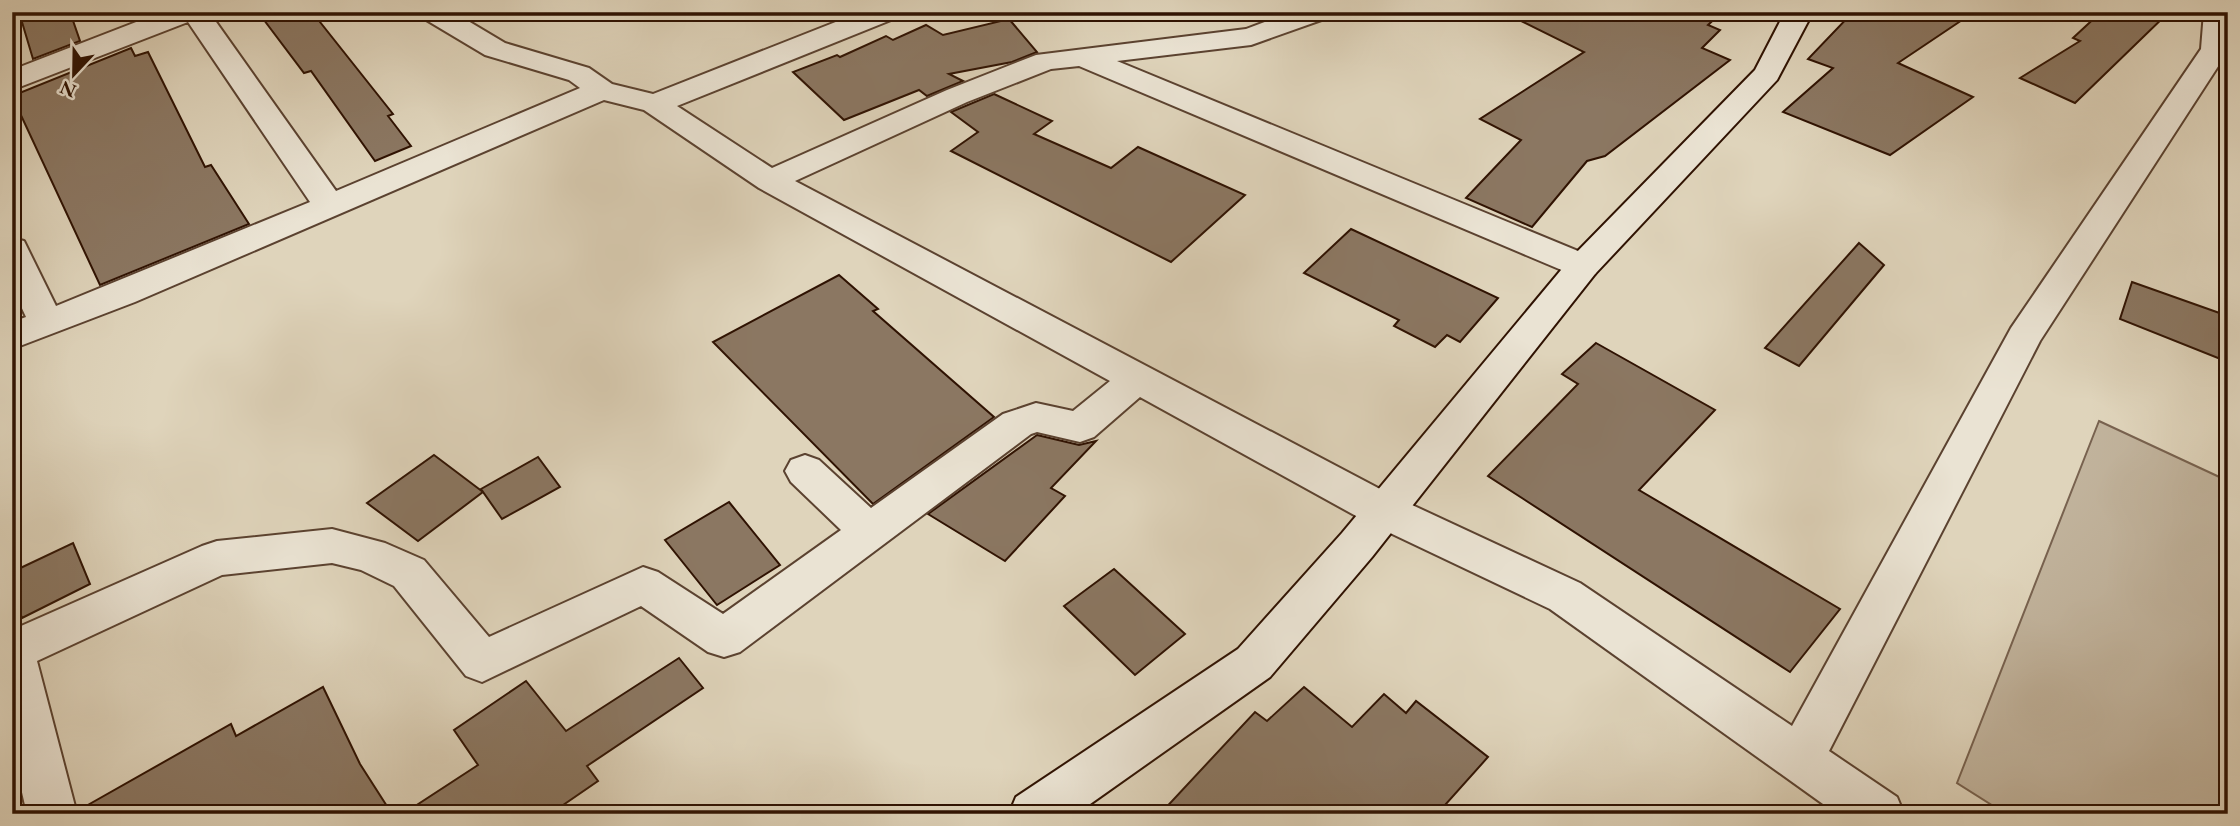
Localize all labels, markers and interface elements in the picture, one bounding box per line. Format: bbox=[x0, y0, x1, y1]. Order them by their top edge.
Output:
north arrow bbox=[38, 38, 108, 108]
text: N bbox=[55, 75, 80, 104]

